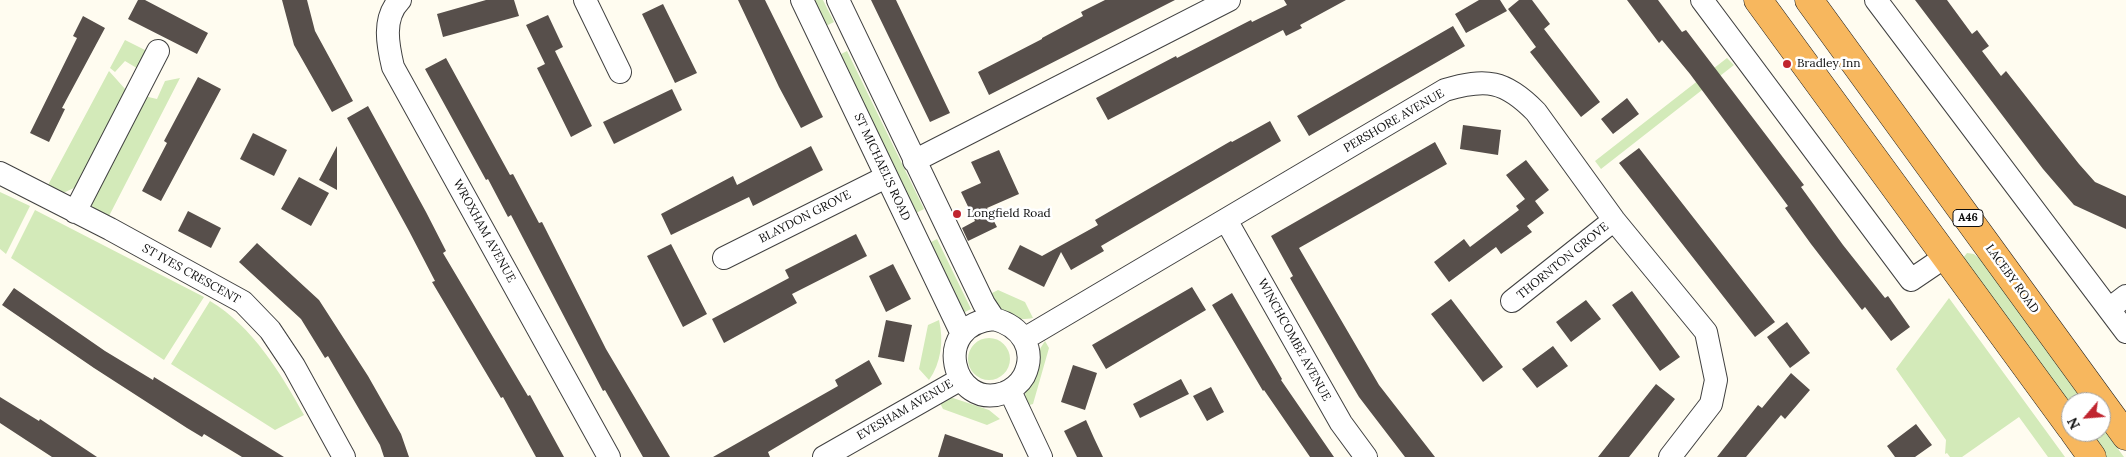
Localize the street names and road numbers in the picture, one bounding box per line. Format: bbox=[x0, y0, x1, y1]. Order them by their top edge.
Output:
street label: PERSHORE AVENUE bbox=[1341, 86, 1447, 156]
street label: ST MICHAEL'S ROAD bbox=[851, 111, 913, 223]
street label: WROXHAM AVENUE bbox=[450, 177, 518, 285]
street label: BLAYDON GROVE bbox=[757, 188, 853, 246]
road number: A46 bbox=[1953, 210, 1983, 227]
street label: THORNTON GROVE bbox=[1514, 220, 1612, 302]
street label: ST IVES CRESCENT bbox=[139, 241, 243, 307]
street label: LACEBY ROAD bbox=[1982, 242, 2042, 316]
street label: WINCHCOMBE AVENUE bbox=[1254, 276, 1334, 404]
street label: EVESHAM AVENUE bbox=[854, 377, 956, 443]

